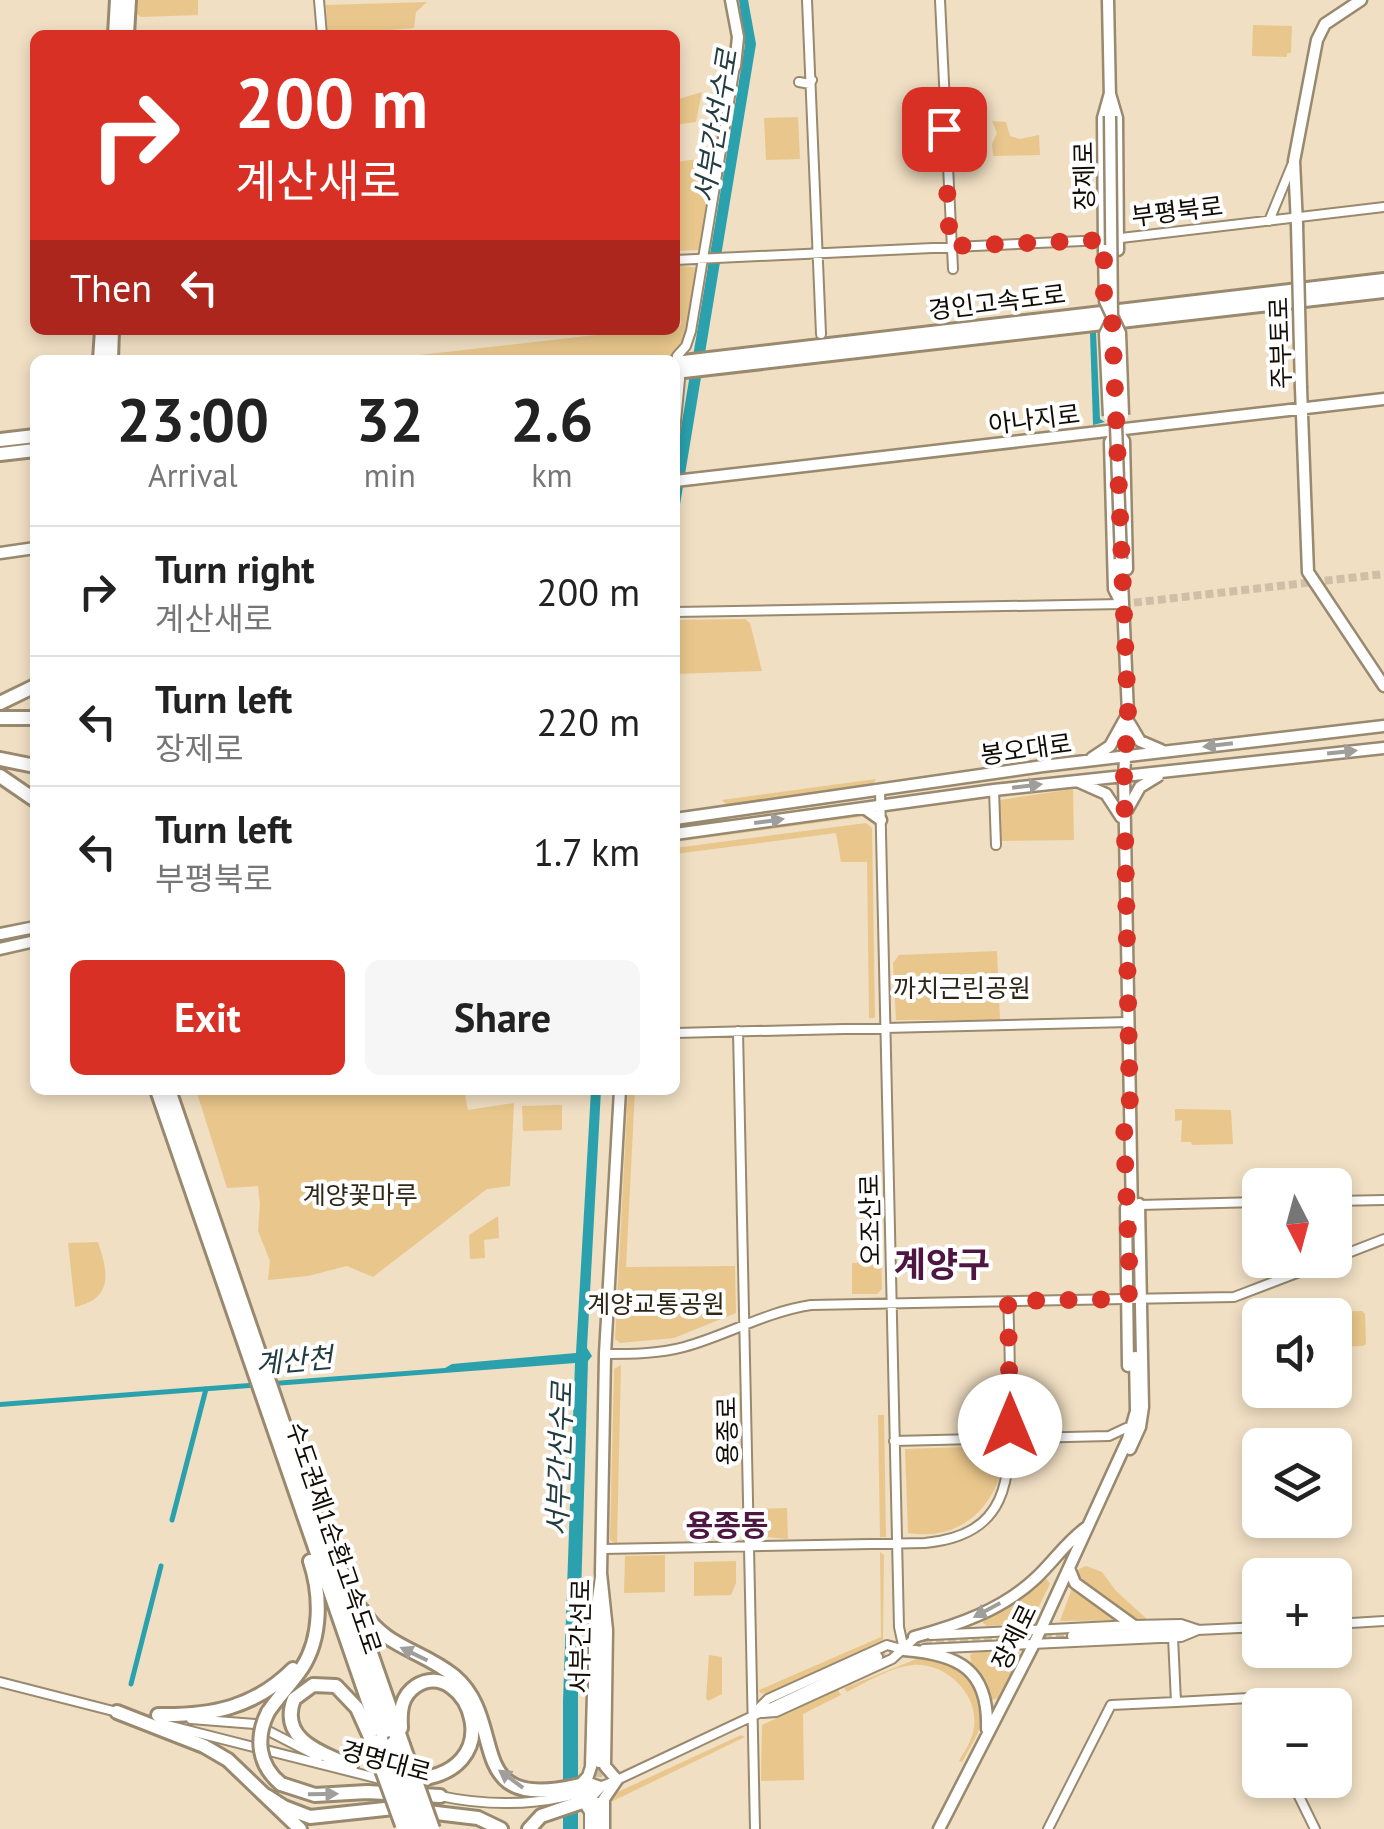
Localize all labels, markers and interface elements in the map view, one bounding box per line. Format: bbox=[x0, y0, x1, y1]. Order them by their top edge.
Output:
water label: 서부간선수로 bbox=[685, 46, 746, 205]
text: 200 m bbox=[235, 57, 428, 147]
icon: right bbox=[70, 70, 200, 200]
pin bbox=[902, 87, 987, 172]
icon: arrive bbox=[917, 102, 972, 157]
street label: 장제로 bbox=[1067, 141, 1101, 211]
text: 계산새로 bbox=[235, 151, 401, 209]
street label: 부평북로 bbox=[1129, 190, 1225, 232]
icon: left bbox=[172, 260, 227, 315]
text: Then bbox=[70, 263, 152, 312]
street label: 경인고속도로 bbox=[927, 278, 1067, 326]
street label: 주부토로 bbox=[1262, 296, 1298, 390]
text: 23:00 bbox=[117, 380, 269, 458]
text: 32 bbox=[356, 380, 424, 458]
text: 2.6 bbox=[510, 380, 593, 458]
street label: 아나지로 bbox=[986, 398, 1082, 440]
text: Arrival bbox=[148, 454, 238, 496]
text: min bbox=[364, 454, 416, 496]
text: km bbox=[531, 454, 573, 496]
text: Turn right bbox=[155, 544, 315, 593]
icon: right bbox=[70, 564, 125, 619]
text: 200 m bbox=[537, 567, 640, 616]
text: 계산새로 bbox=[155, 597, 273, 639]
text: Turn left bbox=[155, 674, 292, 723]
icon: left bbox=[70, 694, 125, 749]
text: 220 m bbox=[537, 697, 640, 746]
text: 장제로 bbox=[155, 727, 243, 769]
street label: 봉오대로 bbox=[978, 727, 1074, 771]
one-way arrow bbox=[1201, 737, 1233, 753]
one-way arrow bbox=[1326, 744, 1358, 760]
one-way arrow bbox=[1012, 778, 1044, 794]
text: Turn left bbox=[155, 804, 292, 853]
one-way arrow bbox=[754, 812, 785, 828]
icon: left bbox=[70, 824, 125, 879]
text: 1.7 km bbox=[533, 827, 640, 876]
text: 부평북로 bbox=[155, 857, 273, 899]
button: Exit bbox=[70, 960, 345, 1075]
button: Share bbox=[365, 960, 640, 1075]
park label: 까치근린공원 bbox=[893, 972, 1031, 1004]
north arrow bbox=[1242, 1168, 1352, 1278]
map controls bbox=[1242, 1168, 1352, 1798]
street label: 오조산로 bbox=[853, 1174, 887, 1266]
park label: 계양꽃마루 bbox=[302, 1179, 418, 1211]
district label: 계양구 bbox=[894, 1241, 990, 1287]
park label: 계양교통공원 bbox=[587, 1288, 725, 1320]
button: sound bbox=[1242, 1298, 1352, 1408]
water label: 계산천 bbox=[254, 1338, 337, 1382]
position arrow bbox=[958, 1374, 1062, 1478]
water label: 서부간선수로 bbox=[538, 1380, 580, 1537]
street label: 용종로 bbox=[710, 1396, 744, 1466]
street label: 수도권제1순환고속도로 bbox=[279, 1418, 389, 1658]
button: layers bbox=[1242, 1428, 1352, 1538]
district label: 용종동 bbox=[686, 1505, 768, 1544]
button: + bbox=[1242, 1558, 1352, 1668]
street label: 서부간선로 bbox=[563, 1578, 597, 1694]
street label: 장제로 bbox=[984, 1599, 1044, 1675]
one-way arrow bbox=[973, 1601, 1001, 1619]
one-way arrow bbox=[399, 1646, 428, 1663]
button: − bbox=[1242, 1688, 1352, 1798]
street label: 경명대로 bbox=[337, 1734, 435, 1788]
one-way arrow bbox=[497, 1769, 524, 1790]
one-way arrow bbox=[307, 1785, 339, 1801]

